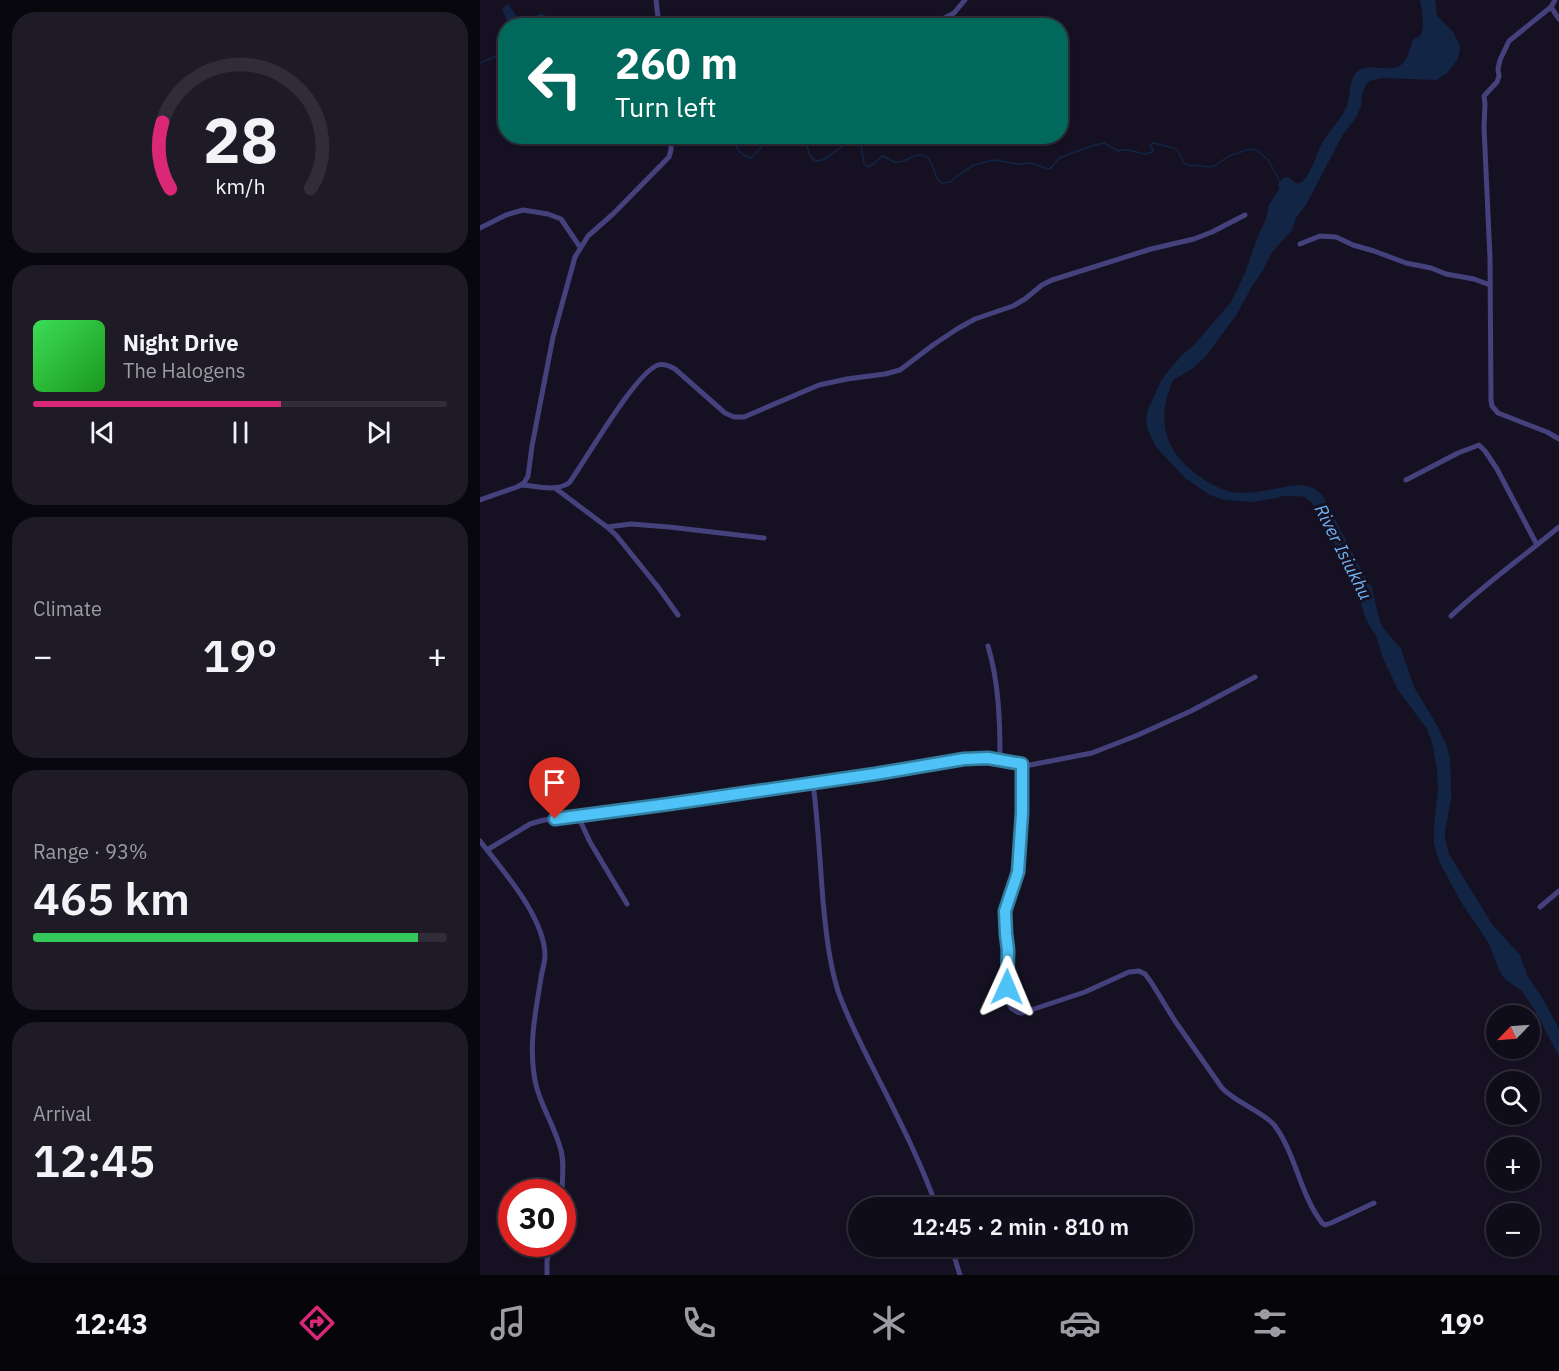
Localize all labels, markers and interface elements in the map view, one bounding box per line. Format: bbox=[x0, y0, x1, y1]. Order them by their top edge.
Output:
text: 260 m bbox=[615, 36, 738, 91]
icon: left bbox=[516, 42, 594, 120]
text: Turn left bbox=[615, 89, 716, 124]
text: 28 bbox=[203, 99, 277, 180]
text: km/h bbox=[215, 173, 265, 201]
text: Night Drive bbox=[123, 328, 239, 357]
text: The Halogens bbox=[123, 357, 245, 384]
icon: previous bbox=[86, 416, 119, 449]
icon: pause bbox=[224, 416, 257, 449]
icon: next bbox=[362, 416, 395, 449]
water label: River Isiukhu bbox=[1309, 500, 1377, 604]
text: Climate bbox=[33, 595, 102, 622]
text: 19° bbox=[202, 626, 278, 684]
text: − bbox=[33, 634, 53, 677]
text: + bbox=[427, 634, 447, 677]
pin bbox=[529, 757, 580, 819]
icon: arrive bbox=[538, 766, 571, 799]
text: Range · 93% bbox=[33, 838, 148, 865]
text: 465 km bbox=[33, 869, 190, 927]
position arrow bbox=[975, 955, 1039, 1019]
north arrow bbox=[1486, 1005, 1540, 1059]
map controls bbox=[1486, 1005, 1540, 1257]
button: search bbox=[1486, 1071, 1540, 1125]
text: Arrival bbox=[33, 1100, 91, 1127]
text: 12:45 bbox=[33, 1131, 155, 1189]
button: + bbox=[1486, 1137, 1540, 1191]
speed limit sign: 30 bbox=[498, 1179, 576, 1257]
button: − bbox=[1486, 1203, 1540, 1257]
text: 12:45 · 2 min · 810 m bbox=[912, 1212, 1129, 1241]
icon: directions bbox=[296, 1302, 338, 1344]
icon: music bbox=[487, 1302, 529, 1344]
icon: phone bbox=[678, 1302, 720, 1344]
icon: climate bbox=[868, 1302, 910, 1344]
icon: car bbox=[1059, 1302, 1101, 1344]
icon: filters bbox=[1249, 1302, 1291, 1344]
text: 12:43 bbox=[74, 1306, 148, 1341]
text: 19° bbox=[1440, 1306, 1485, 1341]

